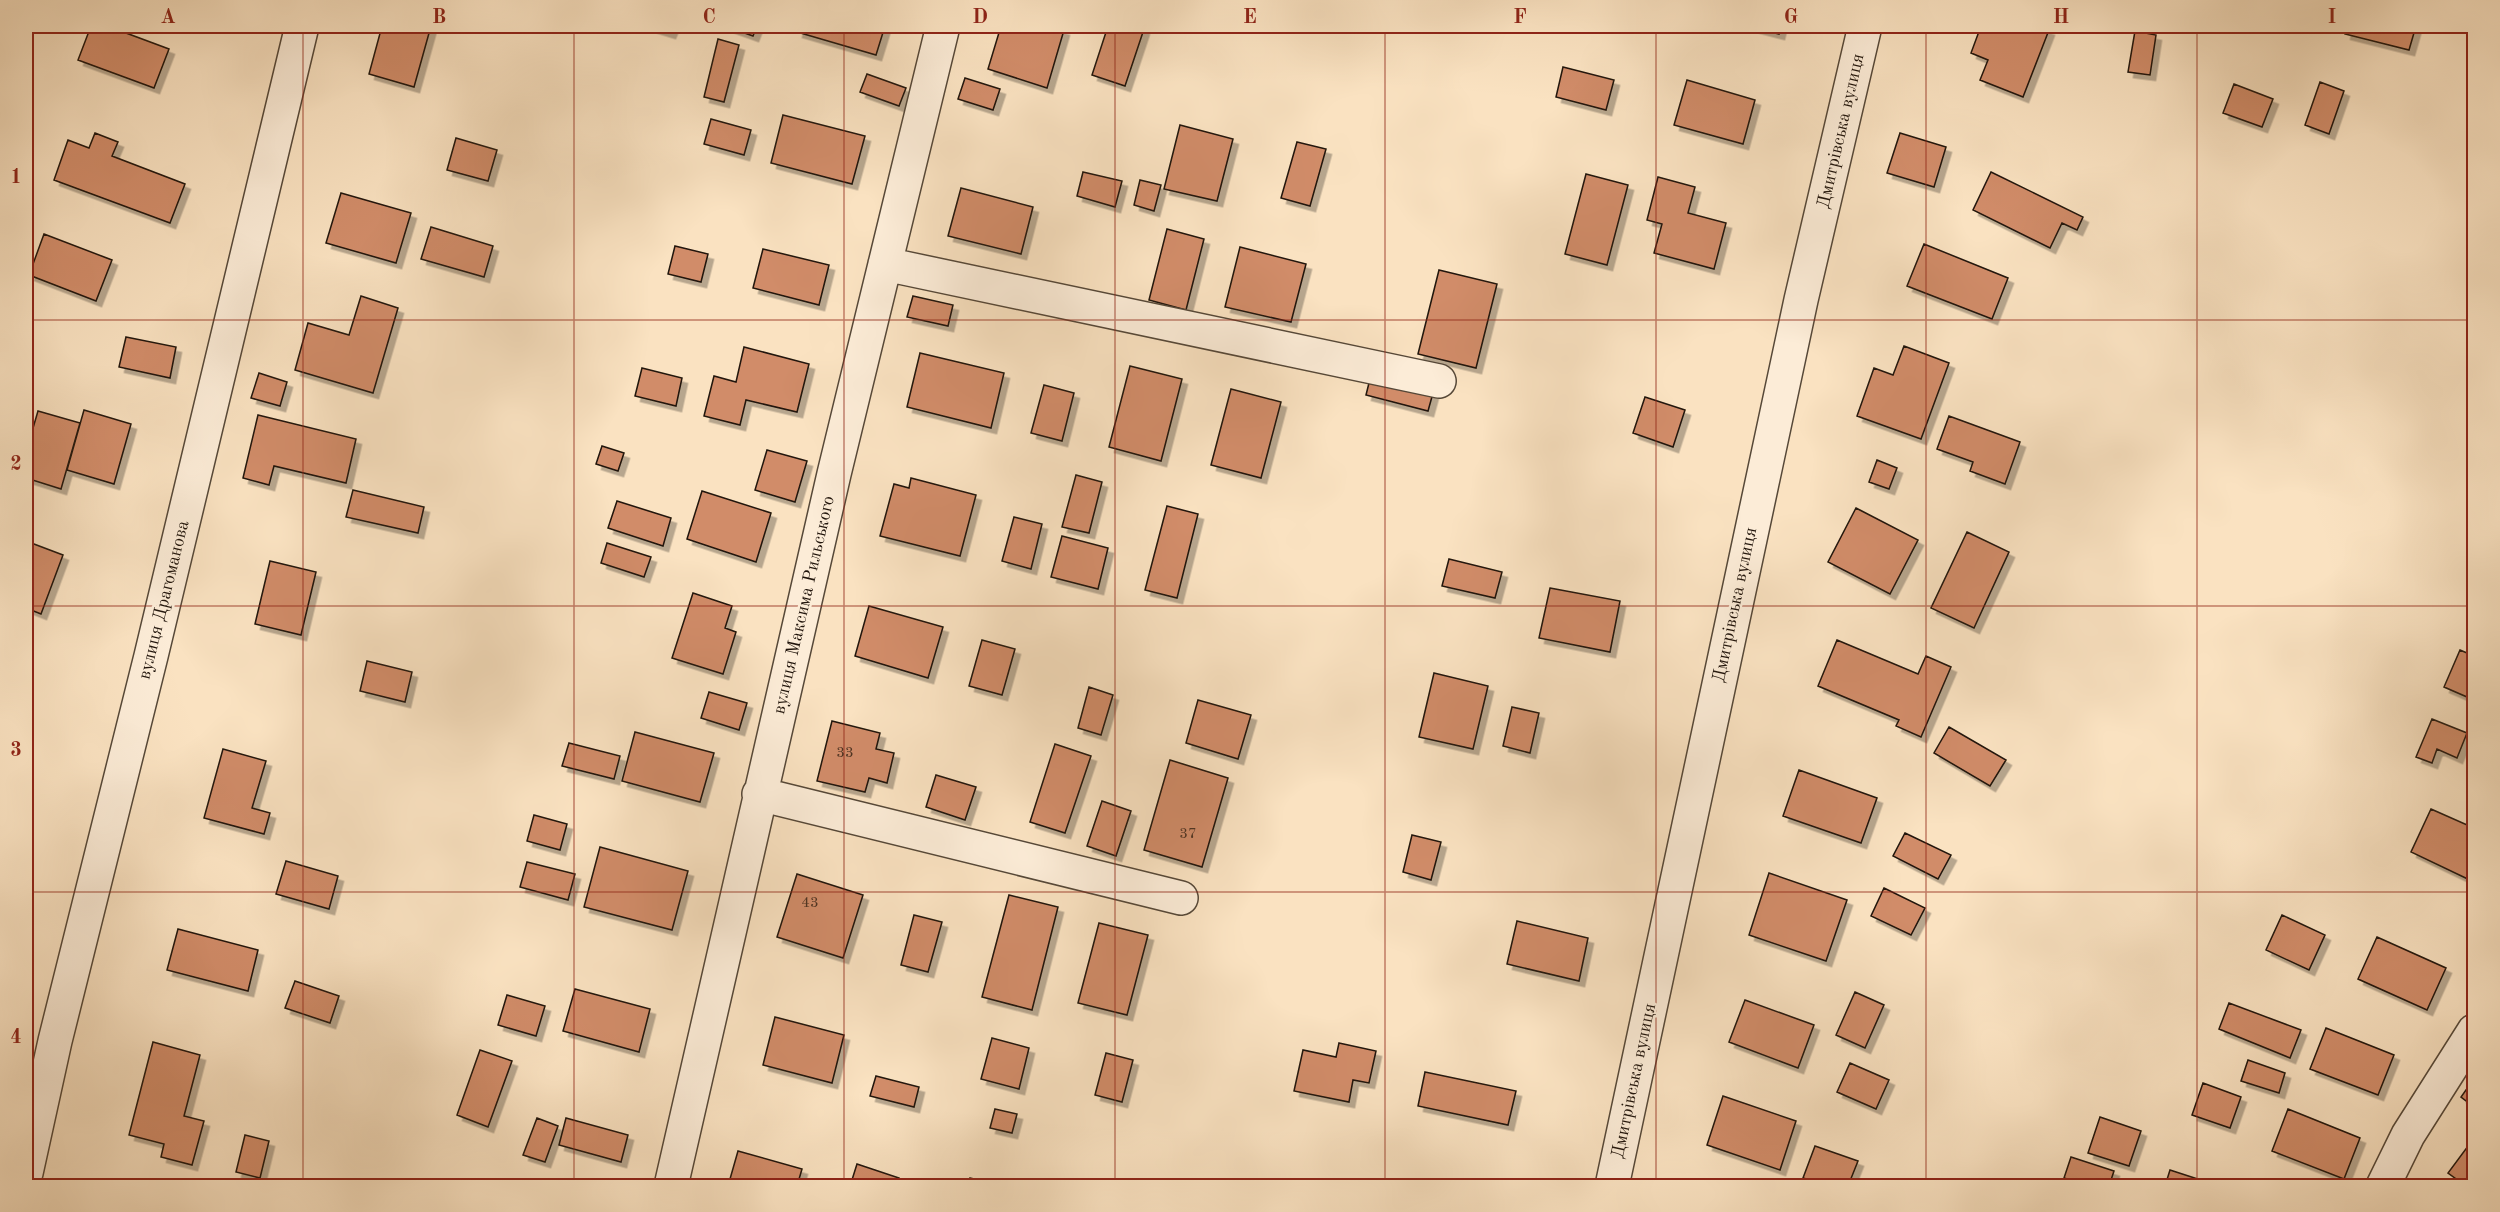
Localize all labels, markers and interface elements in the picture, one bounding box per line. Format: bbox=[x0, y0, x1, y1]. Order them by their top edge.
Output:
text: A bbox=[160, 8, 176, 28]
text: B bbox=[432, 8, 446, 28]
text: C bbox=[702, 8, 716, 28]
text: D bbox=[972, 8, 988, 28]
text: E bbox=[1243, 8, 1257, 28]
text: F bbox=[1513, 8, 1527, 28]
text: G bbox=[1784, 8, 1798, 28]
text: H bbox=[2053, 8, 2069, 28]
text: I bbox=[2328, 8, 2336, 28]
street label: Дмитрівська вулиця bbox=[1814, 52, 1868, 210]
text: 1 bbox=[10, 168, 22, 188]
text: 2 bbox=[10, 455, 22, 475]
street label: вулиця Максима Рильського bbox=[770, 494, 838, 716]
street label: вулиця Драгоманова bbox=[136, 519, 192, 681]
street label: Дмитрівська вулиця bbox=[1710, 526, 1760, 684]
text: 3 bbox=[10, 741, 22, 761]
house number: 33 bbox=[836, 746, 854, 761]
house number: 37 bbox=[1179, 827, 1197, 842]
house number: 43 bbox=[801, 896, 819, 911]
street label: Дмитрівська вулиця bbox=[1609, 1002, 1659, 1160]
text: 4 bbox=[10, 1028, 22, 1048]

